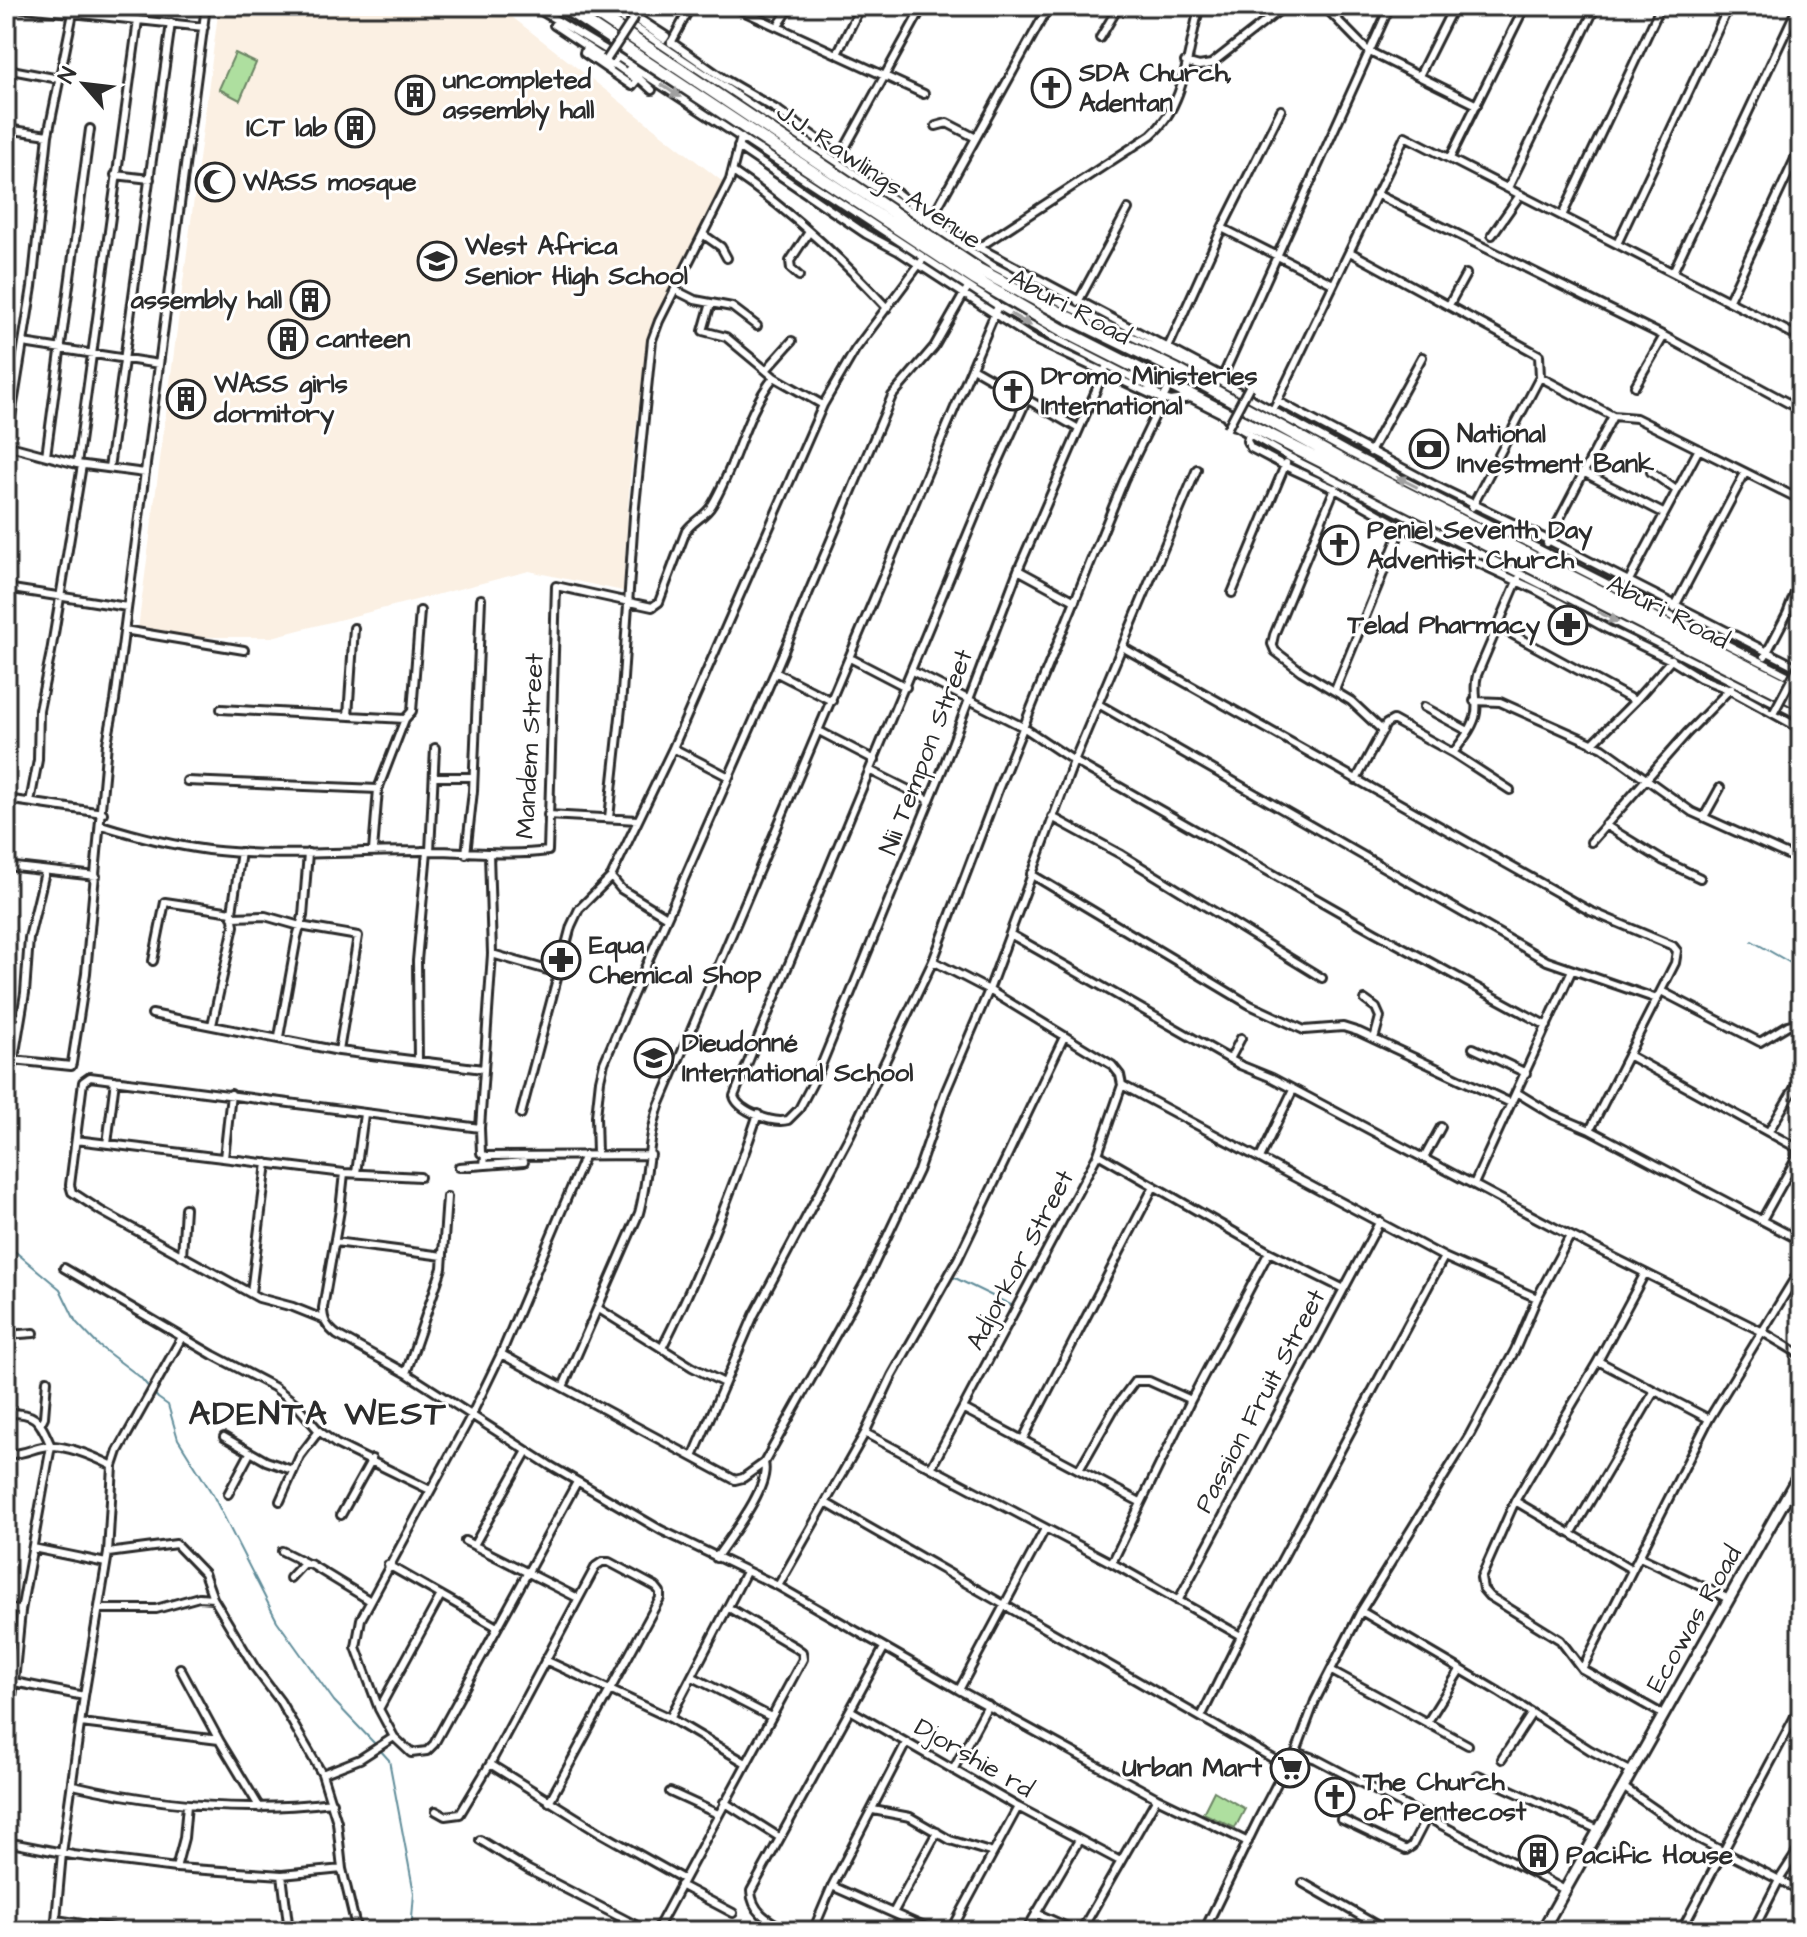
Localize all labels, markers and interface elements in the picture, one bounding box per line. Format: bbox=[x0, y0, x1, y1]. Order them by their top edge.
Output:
north arrow bbox=[44, 44, 124, 124]
place label: SDA Church, Adentan bbox=[1078, 55, 1232, 121]
text: N bbox=[51, 62, 85, 89]
place label: uncompleted assembly hall bbox=[442, 62, 594, 131]
church icon: SDA Church, Adentan bbox=[1030, 67, 1072, 109]
building icon: uncompleted assembly hall bbox=[394, 74, 436, 116]
one-way arrow bbox=[660, 83, 682, 98]
street label: J.J. Rawlings Avenue bbox=[768, 94, 989, 260]
building icon: ICT lab bbox=[334, 107, 376, 149]
place label: ICT lab bbox=[246, 110, 327, 146]
mosque icon: WASS mosque bbox=[194, 161, 236, 203]
place label: WASS mosque bbox=[242, 164, 416, 200]
place label: West Africa Senior High School bbox=[464, 228, 688, 297]
school or university icon: West Africa Senior High School bbox=[416, 240, 458, 282]
street label: Aburi Road bbox=[1003, 260, 1137, 354]
building icon: assembly hall bbox=[289, 279, 331, 321]
place label: assembly hall bbox=[130, 282, 282, 321]
one-way arrow bbox=[1010, 312, 1032, 326]
building icon: canteen bbox=[267, 318, 309, 360]
place label: canteen bbox=[316, 321, 410, 357]
place label: Dromo Ministeries International bbox=[1041, 358, 1258, 424]
place label: WASS girls dormitory bbox=[213, 366, 348, 435]
church icon: Dromo Ministeries International bbox=[992, 370, 1034, 412]
building icon: WASS girls dormitory bbox=[165, 378, 207, 420]
place label: National Investment Bank bbox=[1457, 416, 1655, 482]
bank icon: National Investment Bank bbox=[1408, 428, 1450, 470]
one-way arrow bbox=[1395, 475, 1418, 489]
place label: Peniel Seventh Day Adventist Church bbox=[1367, 512, 1593, 578]
church icon: Peniel Seventh Day Adventist Church bbox=[1318, 524, 1360, 566]
street label: Aburi Road bbox=[1601, 566, 1735, 658]
pharmacy icon: Telad Pharmacy bbox=[1547, 604, 1589, 646]
place label: Telad Pharmacy bbox=[1346, 607, 1541, 646]
one-way arrow bbox=[1597, 611, 1620, 624]
street label: Nii Tempon Street bbox=[870, 643, 982, 860]
street label: Mandem Street bbox=[507, 652, 553, 840]
place label: Equa Chemical Shop bbox=[589, 927, 762, 993]
pharmacy icon: Equa Chemical Shop bbox=[540, 939, 582, 981]
place label: Dieudonné International School bbox=[682, 1025, 913, 1091]
school or university icon: Dieudonné International School bbox=[633, 1037, 675, 1079]
street label: Adjorkor Street bbox=[957, 1163, 1083, 1356]
street label: Passion Fruit Street bbox=[1186, 1282, 1334, 1519]
district label: ADENTA WEST bbox=[189, 1390, 447, 1438]
street label: Ecowas Road bbox=[1637, 1539, 1751, 1699]
street label: Djorshie rd bbox=[908, 1709, 1040, 1807]
supermarket icon: Urban Mart bbox=[1269, 1747, 1311, 1789]
place label: Urban Mart bbox=[1122, 1750, 1262, 1786]
place label: The Church of Pentecost bbox=[1362, 1764, 1527, 1830]
church icon: The Church of Pentecost bbox=[1314, 1776, 1356, 1818]
building icon: Pacific House bbox=[1517, 1834, 1559, 1876]
place label: Pacific House bbox=[1566, 1837, 1733, 1873]

